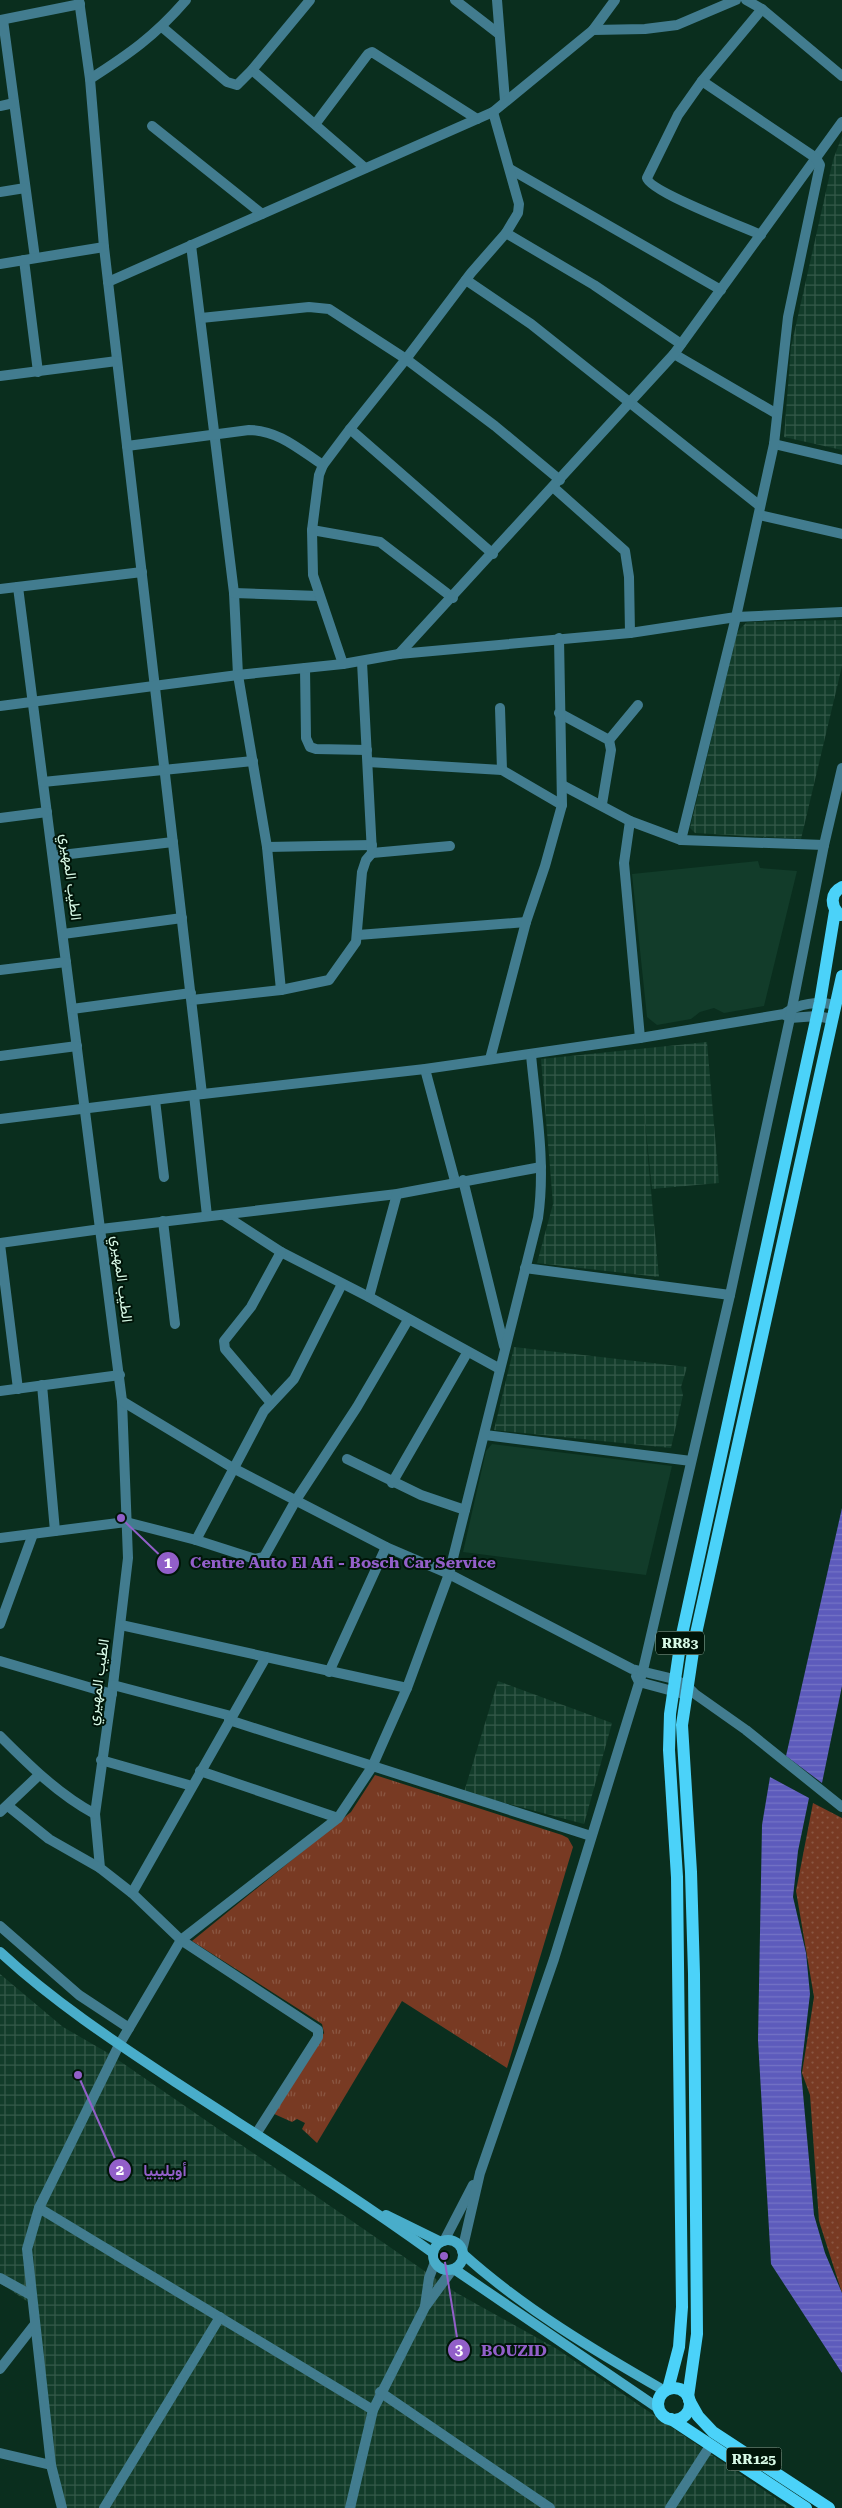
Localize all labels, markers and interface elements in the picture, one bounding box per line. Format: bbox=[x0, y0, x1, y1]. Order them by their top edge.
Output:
street label: الطيب المهيري bbox=[53, 833, 85, 922]
street label: الطيب المهيري bbox=[104, 1235, 136, 1324]
callout: Centre Auto El Afi - Bosch Car Service bbox=[155, 1547, 506, 1578]
text: Centre Auto El Afi - Bosch Car Service bbox=[190, 1553, 496, 1572]
text: 1 bbox=[164, 1554, 173, 1572]
road number: RR83 bbox=[656, 1632, 704, 1655]
street label: الطيب المهيري bbox=[83, 1638, 117, 1727]
callout: أويليبيا bbox=[108, 2155, 196, 2186]
text: 2 bbox=[116, 2161, 124, 2179]
text: أويليبيا bbox=[143, 2161, 187, 2181]
callout: BOUZID bbox=[446, 2335, 557, 2366]
text: 3 bbox=[455, 2341, 464, 2359]
text: BOUZID bbox=[481, 2341, 547, 2360]
road number: RR125 bbox=[726, 2448, 782, 2470]

